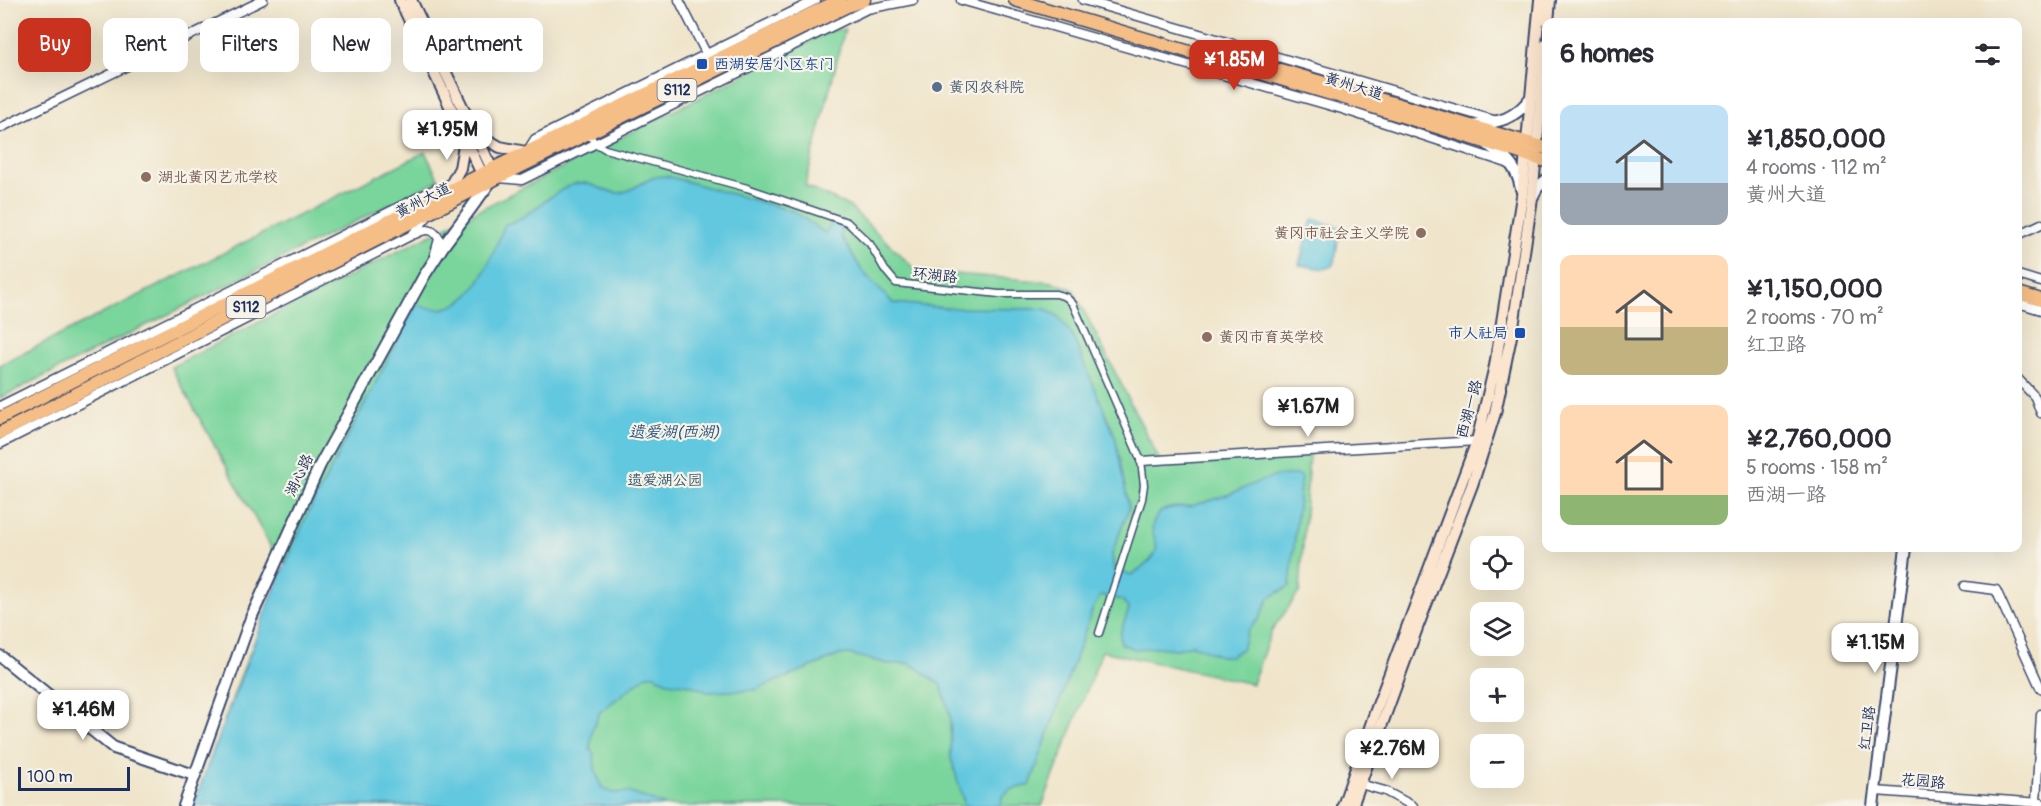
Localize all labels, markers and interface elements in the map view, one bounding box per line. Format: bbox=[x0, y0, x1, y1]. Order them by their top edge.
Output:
chip: Buy bbox=[18, 18, 91, 72]
chip: Rent bbox=[103, 18, 188, 72]
chip: Filters bbox=[200, 18, 299, 72]
chip: New bbox=[311, 18, 391, 72]
chip: Apartment bbox=[403, 18, 543, 72]
text: 6 homes bbox=[1560, 38, 1654, 70]
icon: filters bbox=[1971, 38, 2004, 71]
pin: ¥1.85M bbox=[1185, 40, 1283, 91]
text: ¥1.85M bbox=[1203, 47, 1265, 72]
place label: 西湖安居小区东门 bbox=[714, 55, 834, 74]
marker: 西湖安居小区东门 bbox=[695, 57, 709, 71]
street label: 黄州大道 bbox=[1322, 69, 1385, 104]
place label: 黄冈农科院 bbox=[949, 78, 1024, 97]
road number: S112 bbox=[658, 79, 696, 101]
marker: 黄冈农科院 bbox=[930, 80, 944, 94]
pin: ¥1.95M bbox=[398, 110, 496, 161]
text: ¥1.95M bbox=[416, 117, 478, 142]
text: ¥1,850,000 bbox=[1746, 123, 1886, 155]
icon: home bbox=[1608, 129, 1680, 201]
text: 4 rooms · 112 m² bbox=[1746, 155, 1887, 180]
place label: 湖北黄冈艺术学校 bbox=[158, 168, 278, 187]
marker: 湖北黄冈艺术学校 bbox=[139, 170, 153, 184]
street label: 黄州大道 bbox=[392, 178, 454, 223]
text: 黄州大道 bbox=[1746, 182, 1826, 207]
place label: 黄冈市社会主义学院 bbox=[1274, 224, 1409, 243]
marker: 黄冈市社会主义学院 bbox=[1414, 226, 1428, 240]
street label: 环湖路 bbox=[912, 264, 958, 287]
text: ¥1,150,000 bbox=[1746, 273, 1883, 305]
icon: home bbox=[1608, 279, 1680, 351]
road number: S112 bbox=[226, 296, 266, 318]
text: 2 rooms · 70 m² bbox=[1746, 305, 1884, 330]
place label: 市人社局 bbox=[1448, 324, 1508, 343]
marker: 市人社局 bbox=[1513, 326, 1527, 340]
place label: 黄冈市育英学校 bbox=[1219, 328, 1324, 347]
marker: 黄冈市育英学校 bbox=[1200, 330, 1214, 344]
text: 红卫路 bbox=[1746, 332, 1806, 357]
street label: 西湖一路 bbox=[1453, 378, 1486, 441]
pin: ¥1.67M bbox=[1259, 387, 1357, 438]
text: ¥1.67M bbox=[1277, 394, 1339, 419]
water label: 遗爱湖(西湖) bbox=[629, 422, 720, 442]
text: ¥2,760,000 bbox=[1746, 423, 1892, 455]
icon: home bbox=[1608, 429, 1680, 501]
street label: 湖心路 bbox=[281, 451, 318, 500]
text: 5 rooms · 158 m² bbox=[1746, 455, 1888, 480]
park label: 遗爱湖公园 bbox=[627, 471, 703, 490]
text: 西湖一路 bbox=[1746, 482, 1826, 507]
map controls bbox=[1470, 536, 1524, 788]
button: locate bbox=[1470, 536, 1524, 590]
button: layers bbox=[1470, 602, 1524, 656]
pin: ¥1.15M bbox=[1826, 623, 1924, 674]
text: ¥1.15M bbox=[1845, 630, 1905, 655]
button: + bbox=[1470, 668, 1524, 722]
pin: ¥1.46M bbox=[34, 690, 132, 741]
text: ¥1.46M bbox=[51, 697, 115, 722]
street label: 红卫路 bbox=[1855, 705, 1880, 752]
pin: ¥2.76M bbox=[1343, 729, 1441, 780]
button: − bbox=[1470, 734, 1524, 788]
text: ¥2.76M bbox=[1359, 736, 1425, 761]
scale bar bbox=[18, 764, 130, 792]
text: 100 m bbox=[27, 767, 73, 787]
street label: 花园路 bbox=[1900, 770, 1946, 793]

